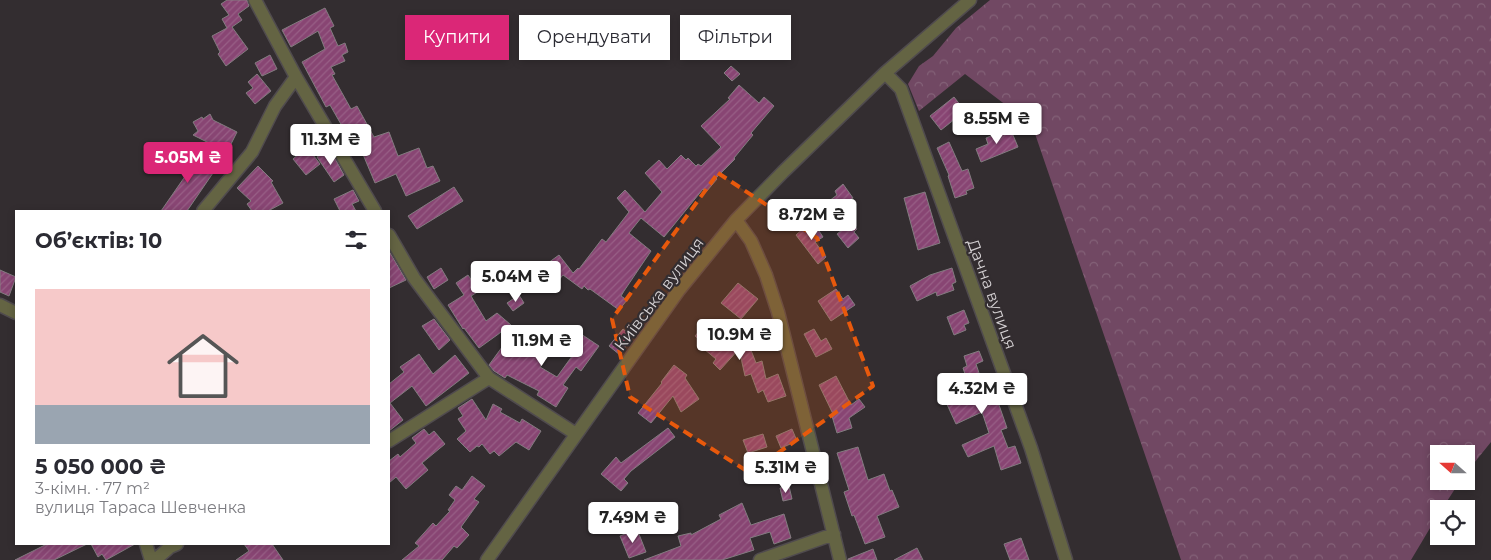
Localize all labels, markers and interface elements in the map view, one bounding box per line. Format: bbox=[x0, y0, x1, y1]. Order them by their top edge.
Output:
chip: Купити bbox=[405, 15, 509, 60]
chip: Орендувати bbox=[519, 15, 670, 60]
chip: Фільтри bbox=[680, 15, 791, 60]
pin: 8.55M ₴ bbox=[951, 102, 1043, 145]
text: 8.55M ₴ bbox=[964, 109, 1030, 128]
pin: 11.3M ₴ bbox=[285, 124, 377, 166]
text: 11.3M ₴ bbox=[301, 130, 361, 149]
pin: 5.05M ₴ bbox=[142, 142, 234, 184]
text: 5.05M ₴ bbox=[155, 148, 221, 167]
pin: 8.72M ₴ bbox=[766, 198, 858, 241]
text: 8.72M ₴ bbox=[778, 205, 846, 224]
icon: filters bbox=[342, 226, 370, 254]
text: Об’єктів: 10 bbox=[35, 228, 162, 253]
street label: Київська вулиця bbox=[610, 234, 708, 354]
street label: Дачна вулиця bbox=[963, 236, 1021, 352]
pin: 5.04M ₴ bbox=[470, 260, 562, 303]
text: 5.04M ₴ bbox=[482, 267, 550, 286]
pin: 10.9M ₴ bbox=[694, 318, 786, 361]
icon: home bbox=[158, 321, 248, 411]
pin: 11.9M ₴ bbox=[496, 324, 588, 367]
text: 10.9M ₴ bbox=[708, 325, 772, 344]
text: 11.9M ₴ bbox=[512, 331, 572, 350]
pin: 4.32M ₴ bbox=[936, 372, 1028, 415]
text: 4.32M ₴ bbox=[948, 379, 1016, 398]
north arrow bbox=[1430, 445, 1475, 490]
map controls bbox=[1430, 445, 1475, 545]
pin: 5.31M ₴ bbox=[740, 452, 832, 494]
text: 5 050 000 ₴ bbox=[35, 454, 166, 479]
text: 5.31M ₴ bbox=[755, 458, 817, 477]
text: 3-кімн. · 77 m² bbox=[35, 479, 150, 498]
text: вулиця Тараса Шевченка bbox=[35, 498, 246, 517]
button: locate bbox=[1430, 500, 1475, 545]
pin: 7.49M ₴ bbox=[587, 502, 679, 544]
text: 7.49M ₴ bbox=[599, 508, 667, 527]

